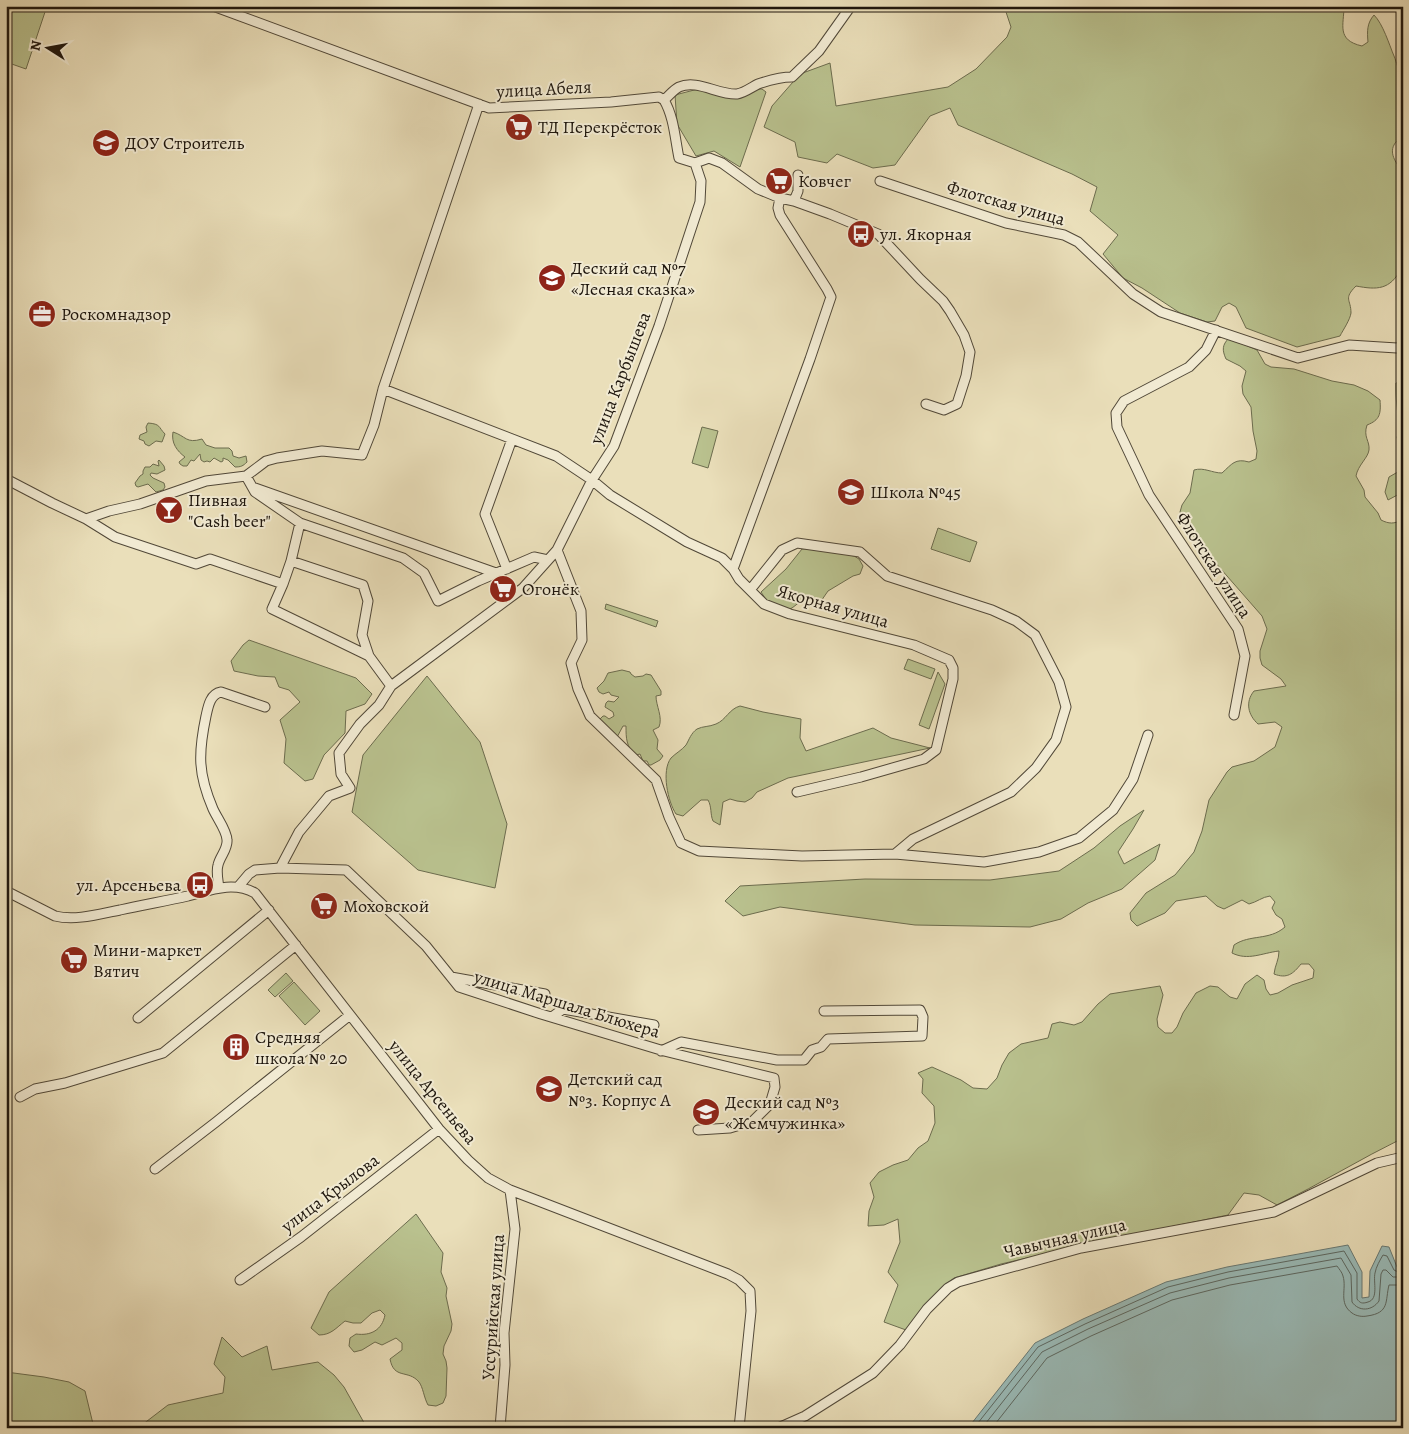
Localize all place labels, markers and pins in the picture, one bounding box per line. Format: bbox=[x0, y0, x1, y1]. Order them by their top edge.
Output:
supermarket icon: ТД Перекрёсток bbox=[504, 112, 534, 142]
place label: ТД Перекрёсток bbox=[538, 115, 662, 139]
school or university icon: ДОУ Строитель bbox=[91, 128, 121, 158]
place label: ДОУ Строитель bbox=[125, 131, 244, 155]
supermarket icon: Ковчег bbox=[764, 166, 794, 196]
place label: Ковчег bbox=[798, 169, 851, 193]
bus stop icon: ул. Якорная bbox=[846, 219, 876, 249]
place label: ул. Якорная bbox=[879, 222, 972, 246]
place label: Деский сад №7 «Лесная сказка» bbox=[571, 256, 695, 301]
school or university icon: Деский сад №7 «Лесная сказка» bbox=[537, 263, 567, 293]
office icon: Роскомнадзор bbox=[27, 299, 57, 329]
place label: Роскомнадзор bbox=[61, 302, 171, 326]
school or university icon: Школа №45 bbox=[836, 477, 866, 507]
place label: Школа №45 bbox=[870, 480, 961, 504]
place label: Пивная "Cash beer" bbox=[188, 488, 271, 533]
bar icon: Пивная "Cash beer" bbox=[154, 495, 184, 525]
supermarket icon: Огонёк bbox=[488, 574, 518, 604]
place label: Огонёк bbox=[522, 577, 579, 601]
bus stop icon: ул. Арсеньева bbox=[185, 870, 215, 900]
place label: ул. Арсеньева bbox=[75, 873, 182, 897]
supermarket icon: Моховской bbox=[309, 891, 339, 921]
place label: Моховской bbox=[343, 894, 429, 918]
place label: Мини-маркет Вятич bbox=[93, 938, 202, 983]
supermarket icon: Мини-маркет Вятич bbox=[59, 945, 89, 975]
place label: Средняя школа № 20 bbox=[255, 1025, 347, 1070]
building icon: Средняя школа № 20 bbox=[221, 1032, 251, 1062]
place label: Детский сад №3. Корпус А bbox=[568, 1067, 671, 1112]
school or university icon: Детский сад №3. Корпус А bbox=[534, 1074, 564, 1104]
place label: Деский сад №3 «Жемчужинка» bbox=[725, 1090, 845, 1135]
school or university icon: Деский сад №3 «Жемчужинка» bbox=[691, 1097, 721, 1127]

